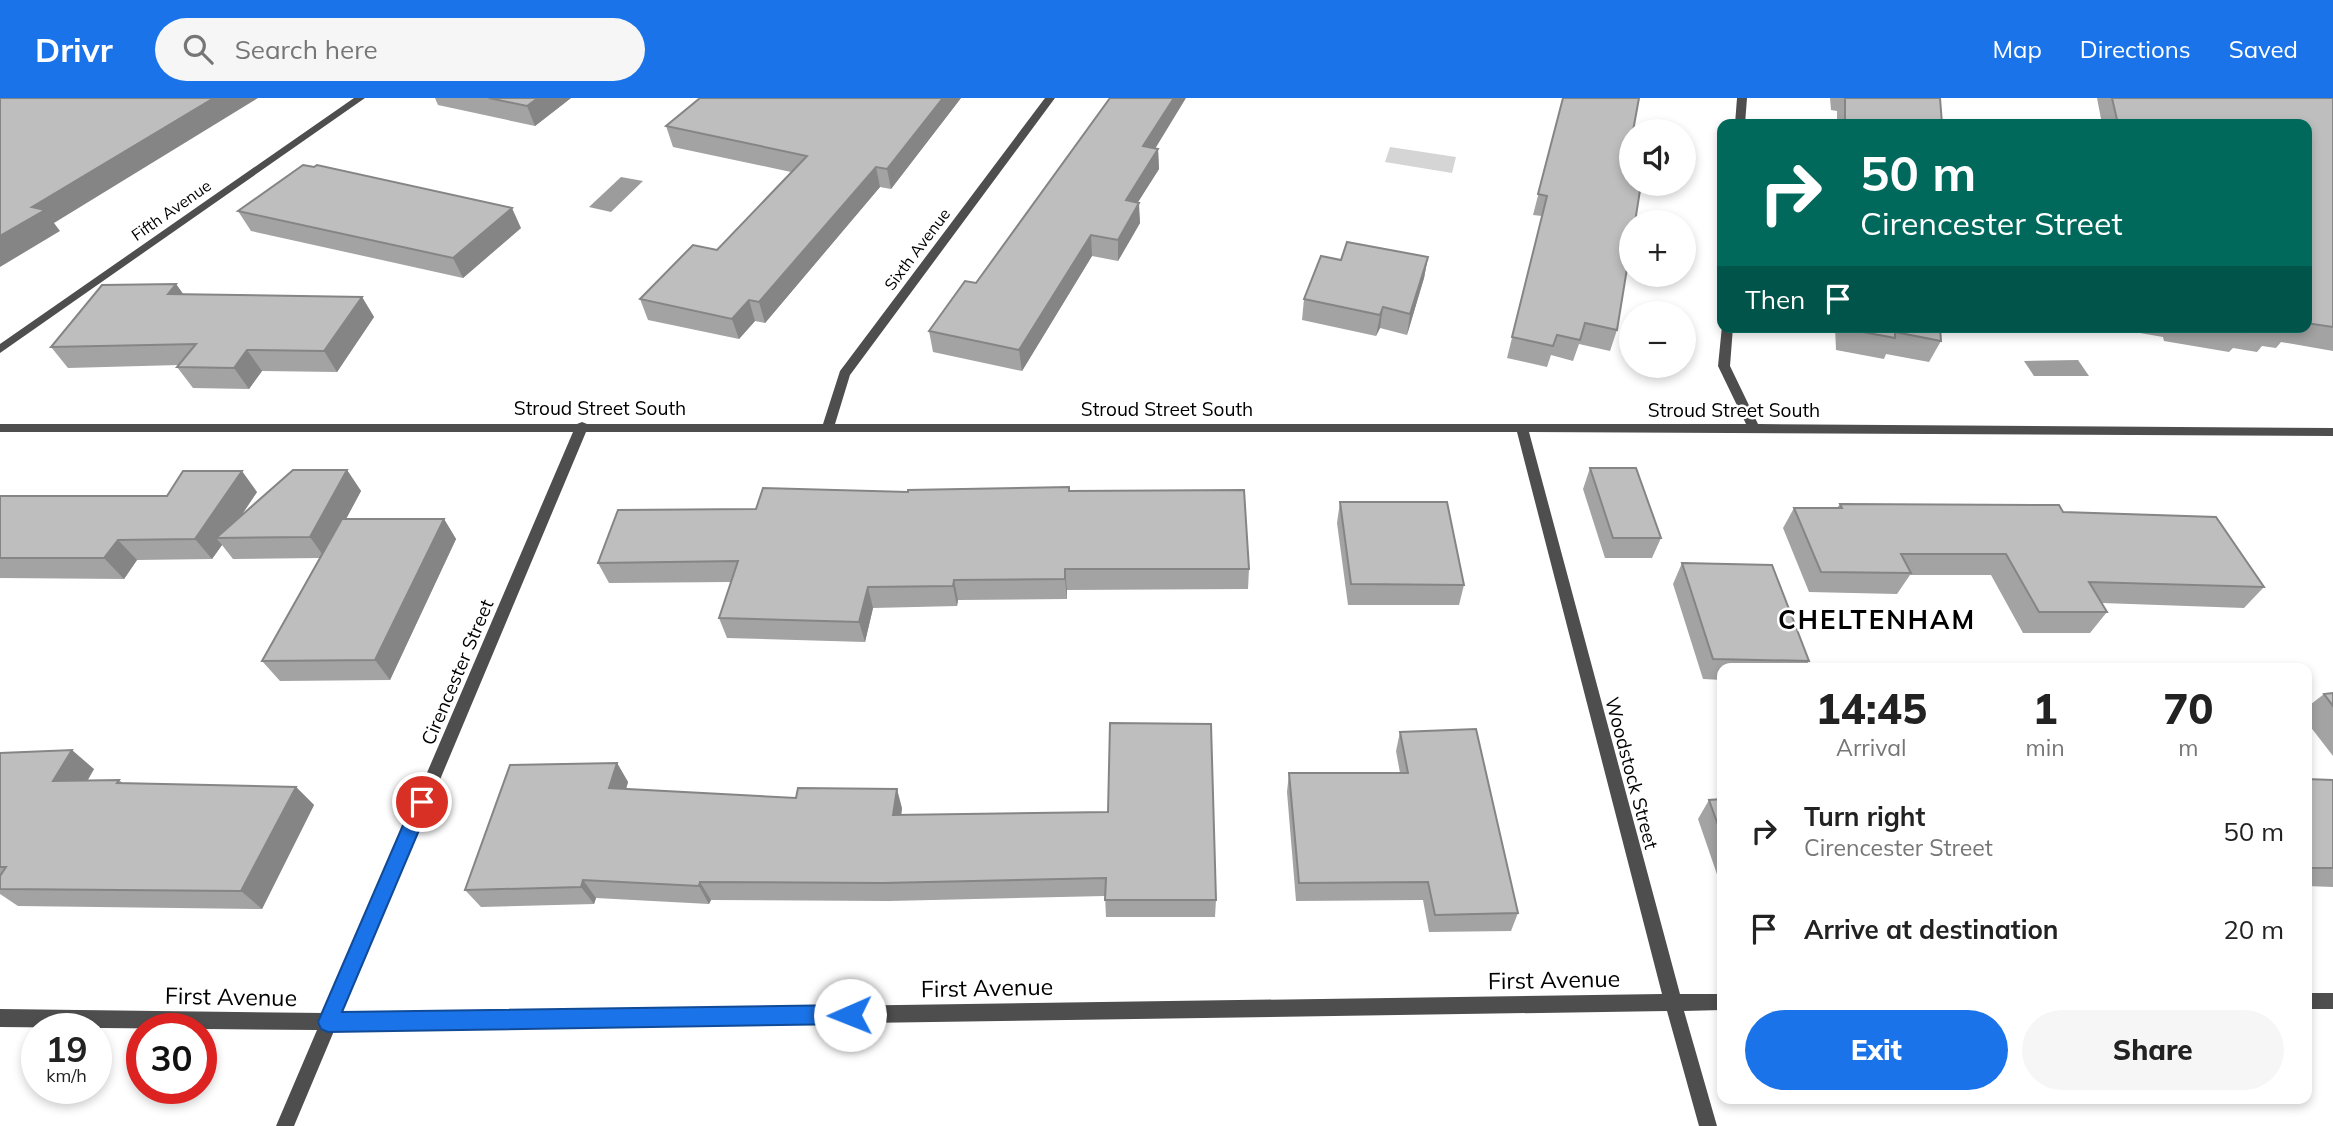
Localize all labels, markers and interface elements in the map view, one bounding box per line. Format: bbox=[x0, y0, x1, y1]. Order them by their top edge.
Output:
search box bbox=[155, 18, 645, 81]
text: Drivr bbox=[35, 29, 113, 70]
icon: search bbox=[179, 30, 217, 68]
text: Search here bbox=[235, 33, 378, 66]
text: Map bbox=[1992, 34, 2042, 64]
text: Directions bbox=[2080, 34, 2191, 64]
text: Saved bbox=[2229, 34, 2298, 64]
map controls bbox=[1619, 119, 1696, 378]
button: sound bbox=[1619, 119, 1696, 196]
text: 50 m bbox=[1860, 142, 1976, 203]
icon: right bbox=[1745, 147, 1836, 238]
street label: Fifth Avenue bbox=[127, 175, 215, 245]
text: Cirencester Street bbox=[1860, 203, 2123, 243]
street label: Sixth Avenue bbox=[880, 204, 954, 294]
button: + bbox=[1619, 210, 1696, 287]
icon: arrive bbox=[1819, 280, 1857, 318]
text: Then bbox=[1745, 283, 1805, 316]
button: − bbox=[1619, 301, 1696, 378]
street label: Stroud Street South bbox=[514, 396, 686, 420]
street label: Stroud Street South bbox=[1081, 397, 1253, 421]
street label: Stroud Street South bbox=[1648, 398, 1820, 422]
street label: Cirencester Street bbox=[415, 595, 499, 748]
district label: CHELTENHAM bbox=[1778, 603, 1976, 636]
text: 14:45 bbox=[1815, 682, 1927, 735]
text: 1 bbox=[2033, 682, 2058, 735]
text: 70 bbox=[2163, 682, 2214, 735]
street label: Woodstock Street bbox=[1600, 694, 1664, 852]
text: Arrival bbox=[1836, 733, 1906, 762]
text: min bbox=[2026, 733, 2065, 762]
text: m bbox=[2178, 733, 2198, 762]
pin bbox=[392, 772, 452, 832]
icon: arrive bbox=[403, 783, 441, 821]
text: Turn right bbox=[1804, 800, 1925, 833]
icon: right bbox=[1745, 812, 1783, 850]
text: 50 m bbox=[2223, 815, 2284, 848]
text: Cirencester Street bbox=[1804, 833, 1993, 862]
icon: arrive bbox=[1745, 910, 1783, 948]
text: Arrive at destination bbox=[1804, 913, 2059, 946]
text: 20 m bbox=[2223, 913, 2284, 946]
street label: First Avenue bbox=[1488, 964, 1620, 995]
street label: First Avenue bbox=[921, 972, 1053, 1003]
position arrow bbox=[813, 978, 887, 1052]
street label: First Avenue bbox=[165, 981, 297, 1012]
button: Exit bbox=[1745, 1010, 2008, 1090]
button: Share bbox=[2022, 1010, 2284, 1090]
speed limit sign: 30 bbox=[126, 1013, 217, 1104]
text: 19 bbox=[45, 1027, 88, 1071]
text: km/h bbox=[46, 1064, 87, 1087]

